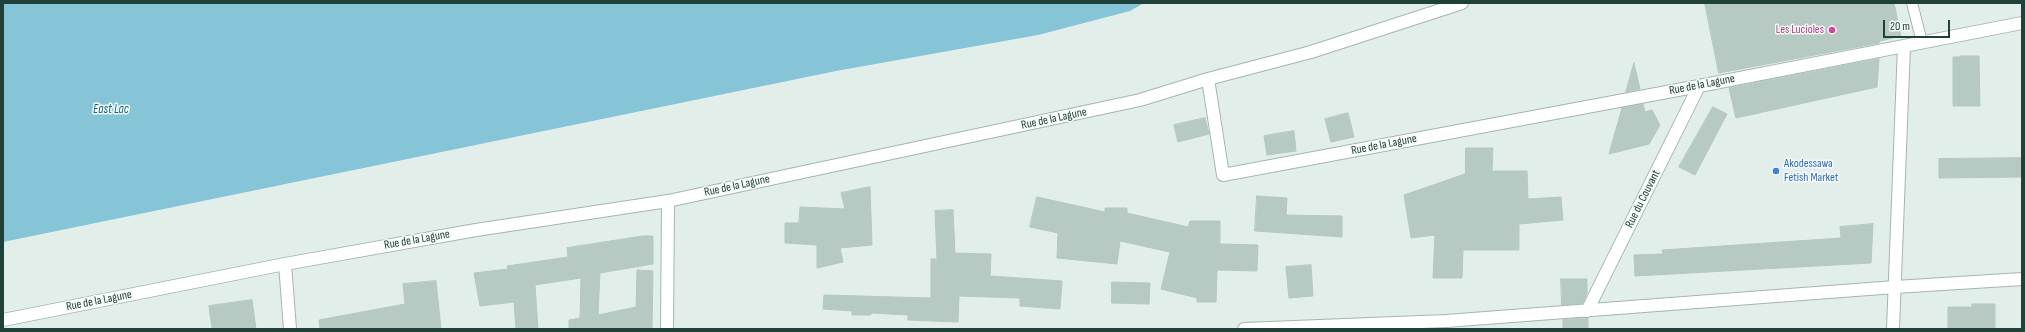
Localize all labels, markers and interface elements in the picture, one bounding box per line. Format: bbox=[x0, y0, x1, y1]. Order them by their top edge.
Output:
scale bar bbox=[1885, 12, 1952, 38]
text: 20 m bbox=[1890, 19, 1910, 34]
place label: Les Lucioles bbox=[1776, 23, 1824, 37]
marker: Les Lucioles bbox=[1827, 25, 1837, 35]
street label: Rue de la Lagune bbox=[1668, 72, 1736, 98]
water label: East Lac bbox=[93, 102, 129, 118]
street label: Rue de la Lagune bbox=[1020, 105, 1088, 133]
street label: Rue de la Lagune bbox=[1350, 132, 1418, 158]
place label: Akodessawa Fetish Market bbox=[1784, 157, 1838, 185]
marker: Akodessawa Fetish Market bbox=[1771, 166, 1781, 176]
street label: Rue du Couvant bbox=[1622, 168, 1664, 230]
street label: Rue de la Lagune bbox=[703, 172, 771, 200]
street label: Rue de la Lagune bbox=[383, 227, 451, 253]
street label: Rue de la Lagune bbox=[65, 288, 133, 314]

